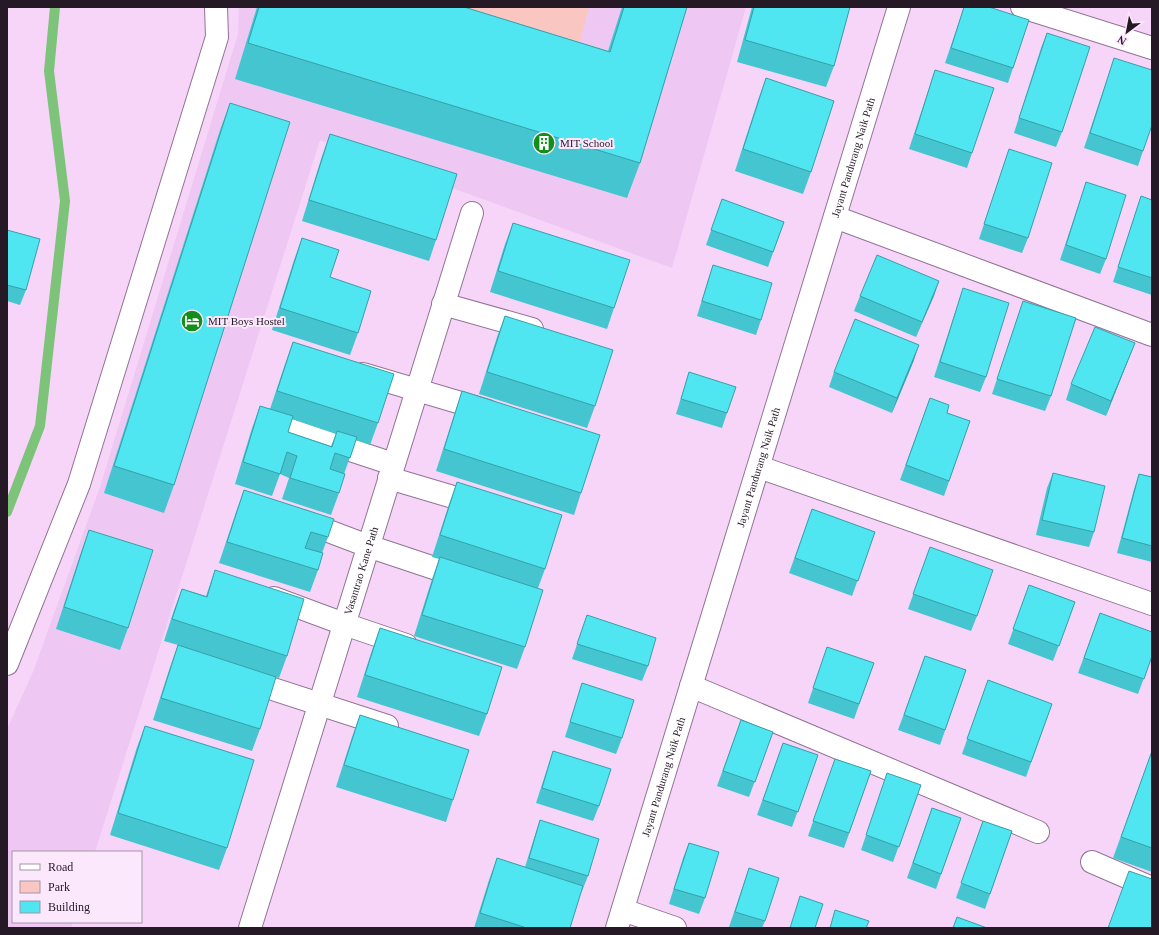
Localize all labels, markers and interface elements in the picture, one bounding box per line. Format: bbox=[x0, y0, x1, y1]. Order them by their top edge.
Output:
north arrow bbox=[1107, 12, 1147, 52]
text: N bbox=[1115, 33, 1128, 48]
street label: Jayant Pandurang Naik Path bbox=[829, 96, 877, 219]
building icon: MIT School bbox=[531, 130, 557, 156]
place label: MIT School bbox=[560, 137, 613, 149]
hotel icon: MIT Boys Hostel bbox=[179, 308, 205, 334]
place label: MIT Boys Hostel bbox=[208, 315, 285, 327]
street label: Jayant Pandurang Naik Path bbox=[734, 405, 782, 528]
street label: Vasantrao Kane Path bbox=[342, 525, 380, 616]
street label: Jayant Pandurang Naik Path bbox=[639, 715, 687, 838]
legend bbox=[12, 851, 142, 923]
text: Road bbox=[48, 860, 73, 874]
text: Park bbox=[48, 880, 70, 894]
text: Building bbox=[48, 900, 90, 914]

